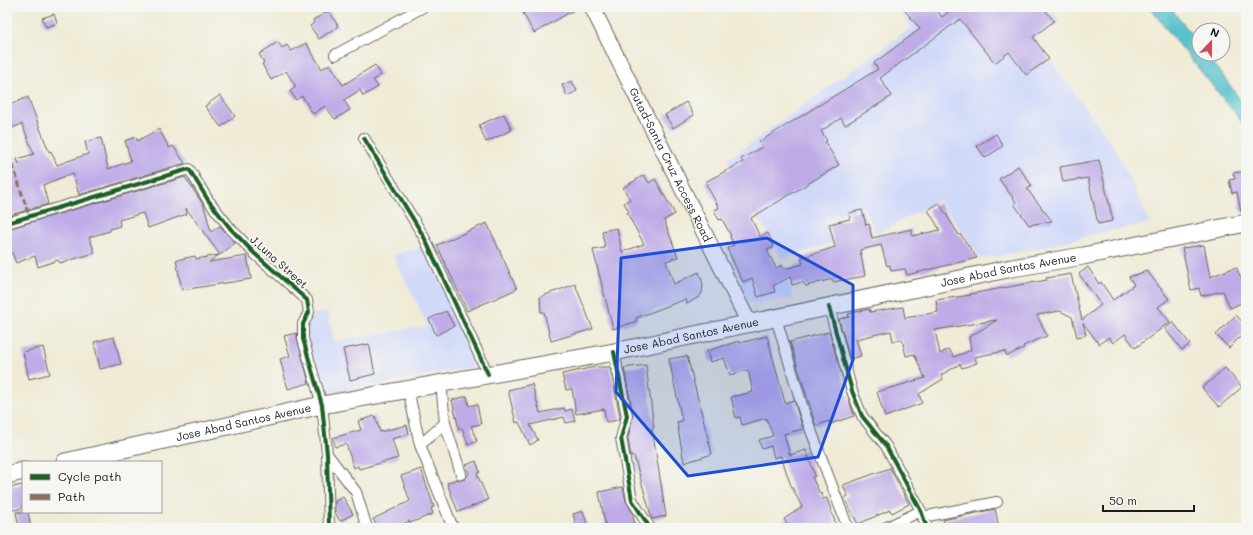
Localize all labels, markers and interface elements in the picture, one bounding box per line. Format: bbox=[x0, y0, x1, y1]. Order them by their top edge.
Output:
north arrow bbox=[1191, 22, 1231, 62]
text: N bbox=[1208, 24, 1222, 41]
street label: Gutad-Santa Cruz Access Road bbox=[626, 85, 715, 244]
street label: J.Luna Street bbox=[247, 232, 311, 292]
street label: Jose Abad Santos Avenue bbox=[939, 249, 1078, 290]
street label: Jose Abad Santos Avenue bbox=[622, 314, 760, 357]
street label: Jose Abad Santos Avenue bbox=[175, 400, 313, 444]
legend bbox=[22, 461, 162, 513]
text: Cycle path bbox=[58, 468, 121, 484]
scale bar bbox=[1103, 487, 1194, 513]
text: Path bbox=[58, 488, 85, 504]
text: 50 m bbox=[1109, 492, 1137, 508]

